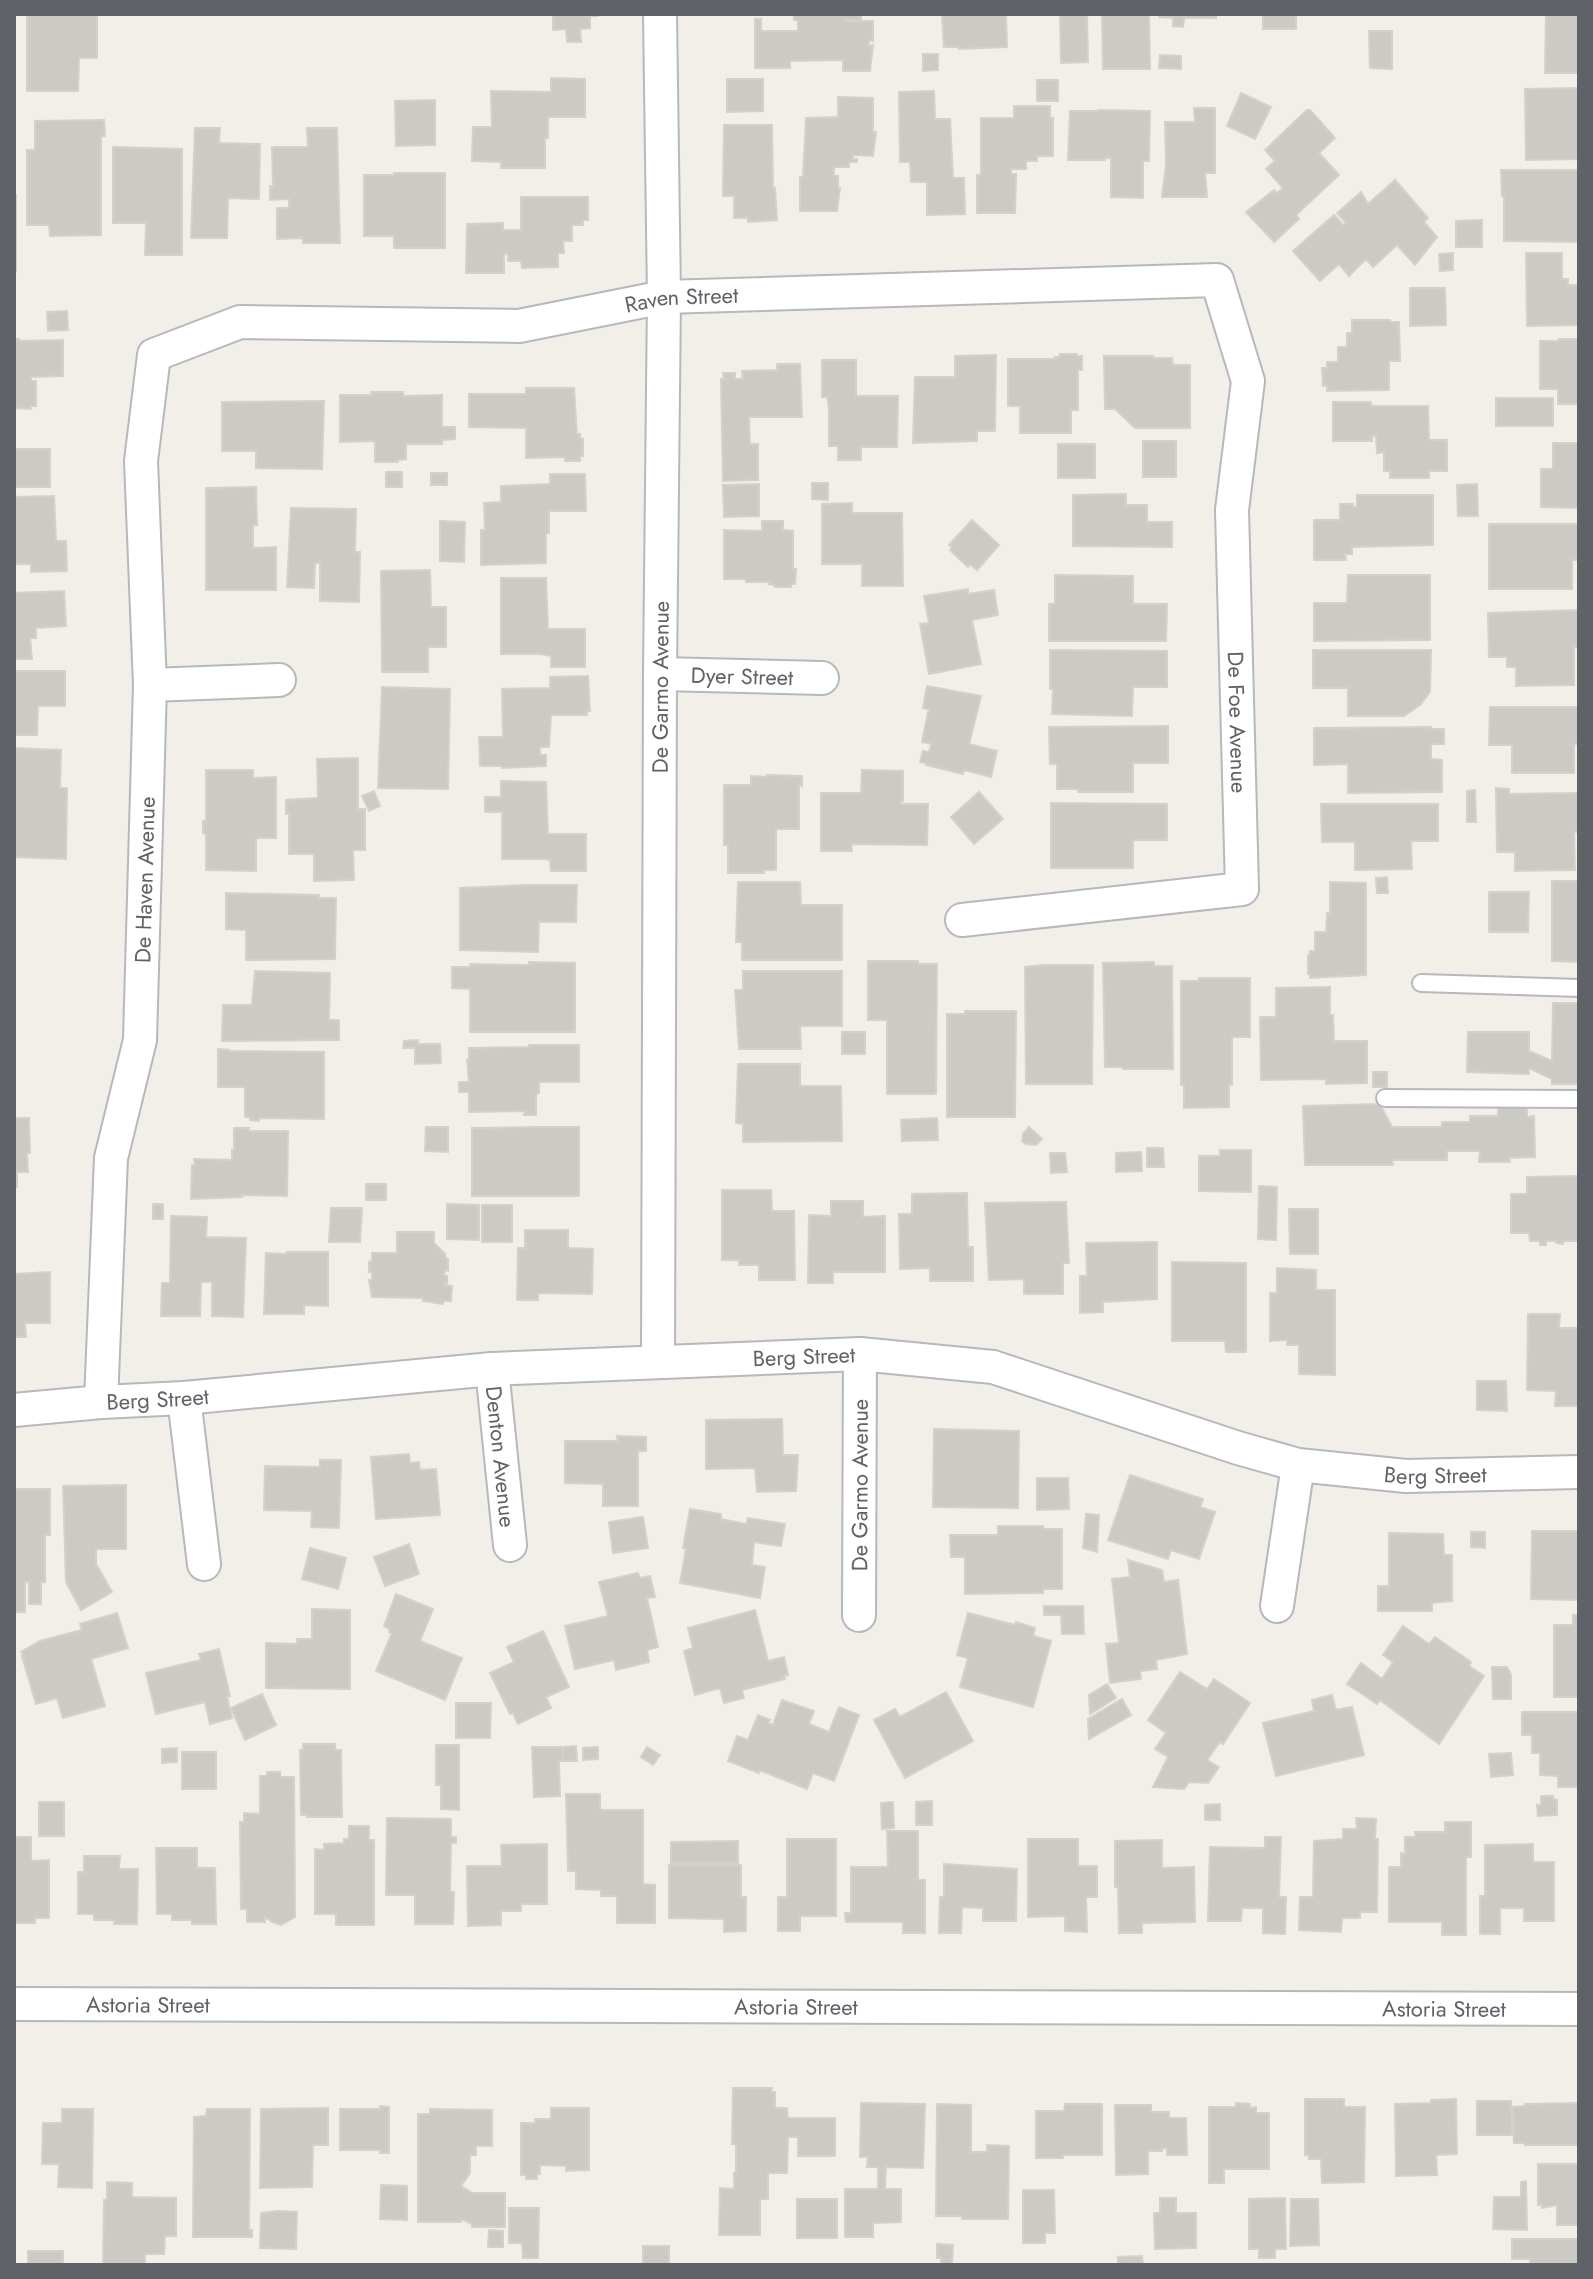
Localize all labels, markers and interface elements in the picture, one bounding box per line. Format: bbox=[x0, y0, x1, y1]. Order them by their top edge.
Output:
street label: Raven Street bbox=[622, 279, 739, 321]
street label: De Garmo Avenue bbox=[644, 601, 677, 773]
street label: De Foe Avenue bbox=[1220, 651, 1255, 793]
street label: Dyer Street bbox=[690, 659, 794, 693]
street label: De Haven Avenue bbox=[126, 796, 163, 964]
street label: Berg Street bbox=[752, 1338, 857, 1374]
street label: Berg Street bbox=[106, 1380, 211, 1418]
street label: Denton Avenue bbox=[478, 1384, 524, 1529]
street label: De Garmo Avenue bbox=[843, 1399, 876, 1571]
street label: Berg Street bbox=[1382, 1458, 1488, 1492]
street label: Astoria Street bbox=[86, 1988, 211, 2021]
street label: Astoria Street bbox=[734, 1990, 859, 2023]
street label: Astoria Street bbox=[1382, 1992, 1507, 2025]

